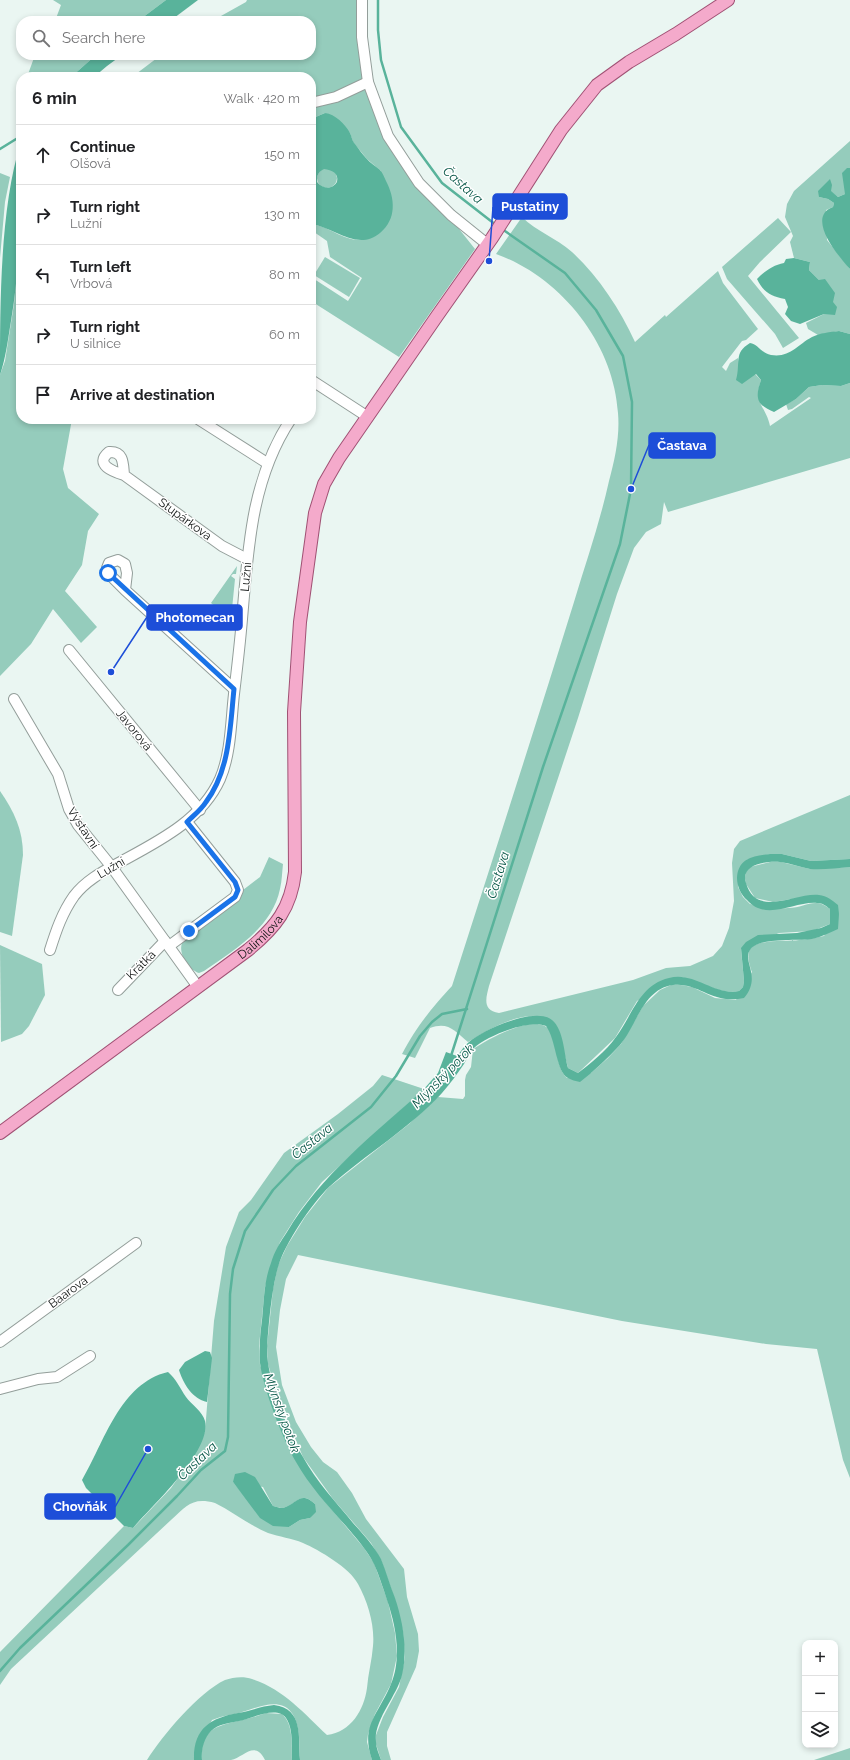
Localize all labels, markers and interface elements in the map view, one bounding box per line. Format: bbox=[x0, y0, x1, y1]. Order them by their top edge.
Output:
search box bbox=[16, 16, 316, 60]
icon: search bbox=[30, 27, 52, 49]
text: Search here bbox=[62, 29, 145, 47]
text: 6 min bbox=[32, 88, 77, 108]
text: Walk · 420 m bbox=[223, 91, 300, 106]
text: Continue bbox=[70, 138, 135, 156]
icon: ahead bbox=[32, 144, 54, 166]
text: 150 m bbox=[264, 147, 300, 162]
text: Olšová bbox=[70, 156, 111, 171]
water label: Častava bbox=[440, 163, 487, 207]
callout: Pustatiny bbox=[493, 194, 567, 219]
text: Turn right bbox=[70, 198, 140, 216]
text: Pustatiny bbox=[501, 199, 559, 214]
icon: right bbox=[32, 204, 54, 226]
text: 130 m bbox=[264, 207, 300, 222]
text: Lužní bbox=[70, 216, 102, 231]
text: Turn left bbox=[70, 258, 131, 276]
icon: left bbox=[32, 264, 54, 286]
text: 80 m bbox=[269, 267, 300, 282]
text: Vrbová bbox=[70, 276, 112, 291]
text: Turn right bbox=[70, 318, 140, 336]
icon: right bbox=[32, 324, 54, 346]
text: 60 m bbox=[269, 327, 300, 342]
text: U silnice bbox=[70, 336, 121, 351]
icon: arrive bbox=[32, 384, 54, 406]
text: Arrive at destination bbox=[70, 386, 215, 404]
callout: Častava bbox=[649, 433, 715, 458]
text: Častava bbox=[657, 437, 707, 453]
street label: Stupárkova bbox=[156, 495, 214, 543]
street label: Lužní bbox=[238, 561, 254, 592]
route start bbox=[99, 564, 117, 582]
callout: Photomecan bbox=[147, 605, 242, 630]
text: Photomecan bbox=[155, 610, 235, 625]
street label: Javorová bbox=[113, 707, 155, 753]
street label: Výstavní bbox=[64, 805, 102, 852]
water label: Častava bbox=[483, 849, 512, 900]
street label: Lužní bbox=[95, 854, 128, 881]
street label: Dalimilova bbox=[235, 912, 286, 962]
route end bbox=[180, 922, 198, 940]
street label: Krátká bbox=[124, 948, 158, 982]
water label: Mlýnský potok bbox=[409, 1041, 477, 1111]
water label: Častava bbox=[288, 1119, 336, 1162]
street label: Baarova bbox=[46, 1273, 90, 1311]
water label: Mlýnský potok bbox=[261, 1371, 303, 1455]
water label: Častava bbox=[174, 1438, 220, 1483]
callout: Chovňák bbox=[45, 1494, 115, 1519]
text: Chovňák bbox=[53, 1499, 108, 1514]
map controls bbox=[802, 1640, 838, 1748]
button: + bbox=[802, 1640, 838, 1676]
button: − bbox=[802, 1676, 838, 1712]
button: layers bbox=[802, 1712, 838, 1748]

